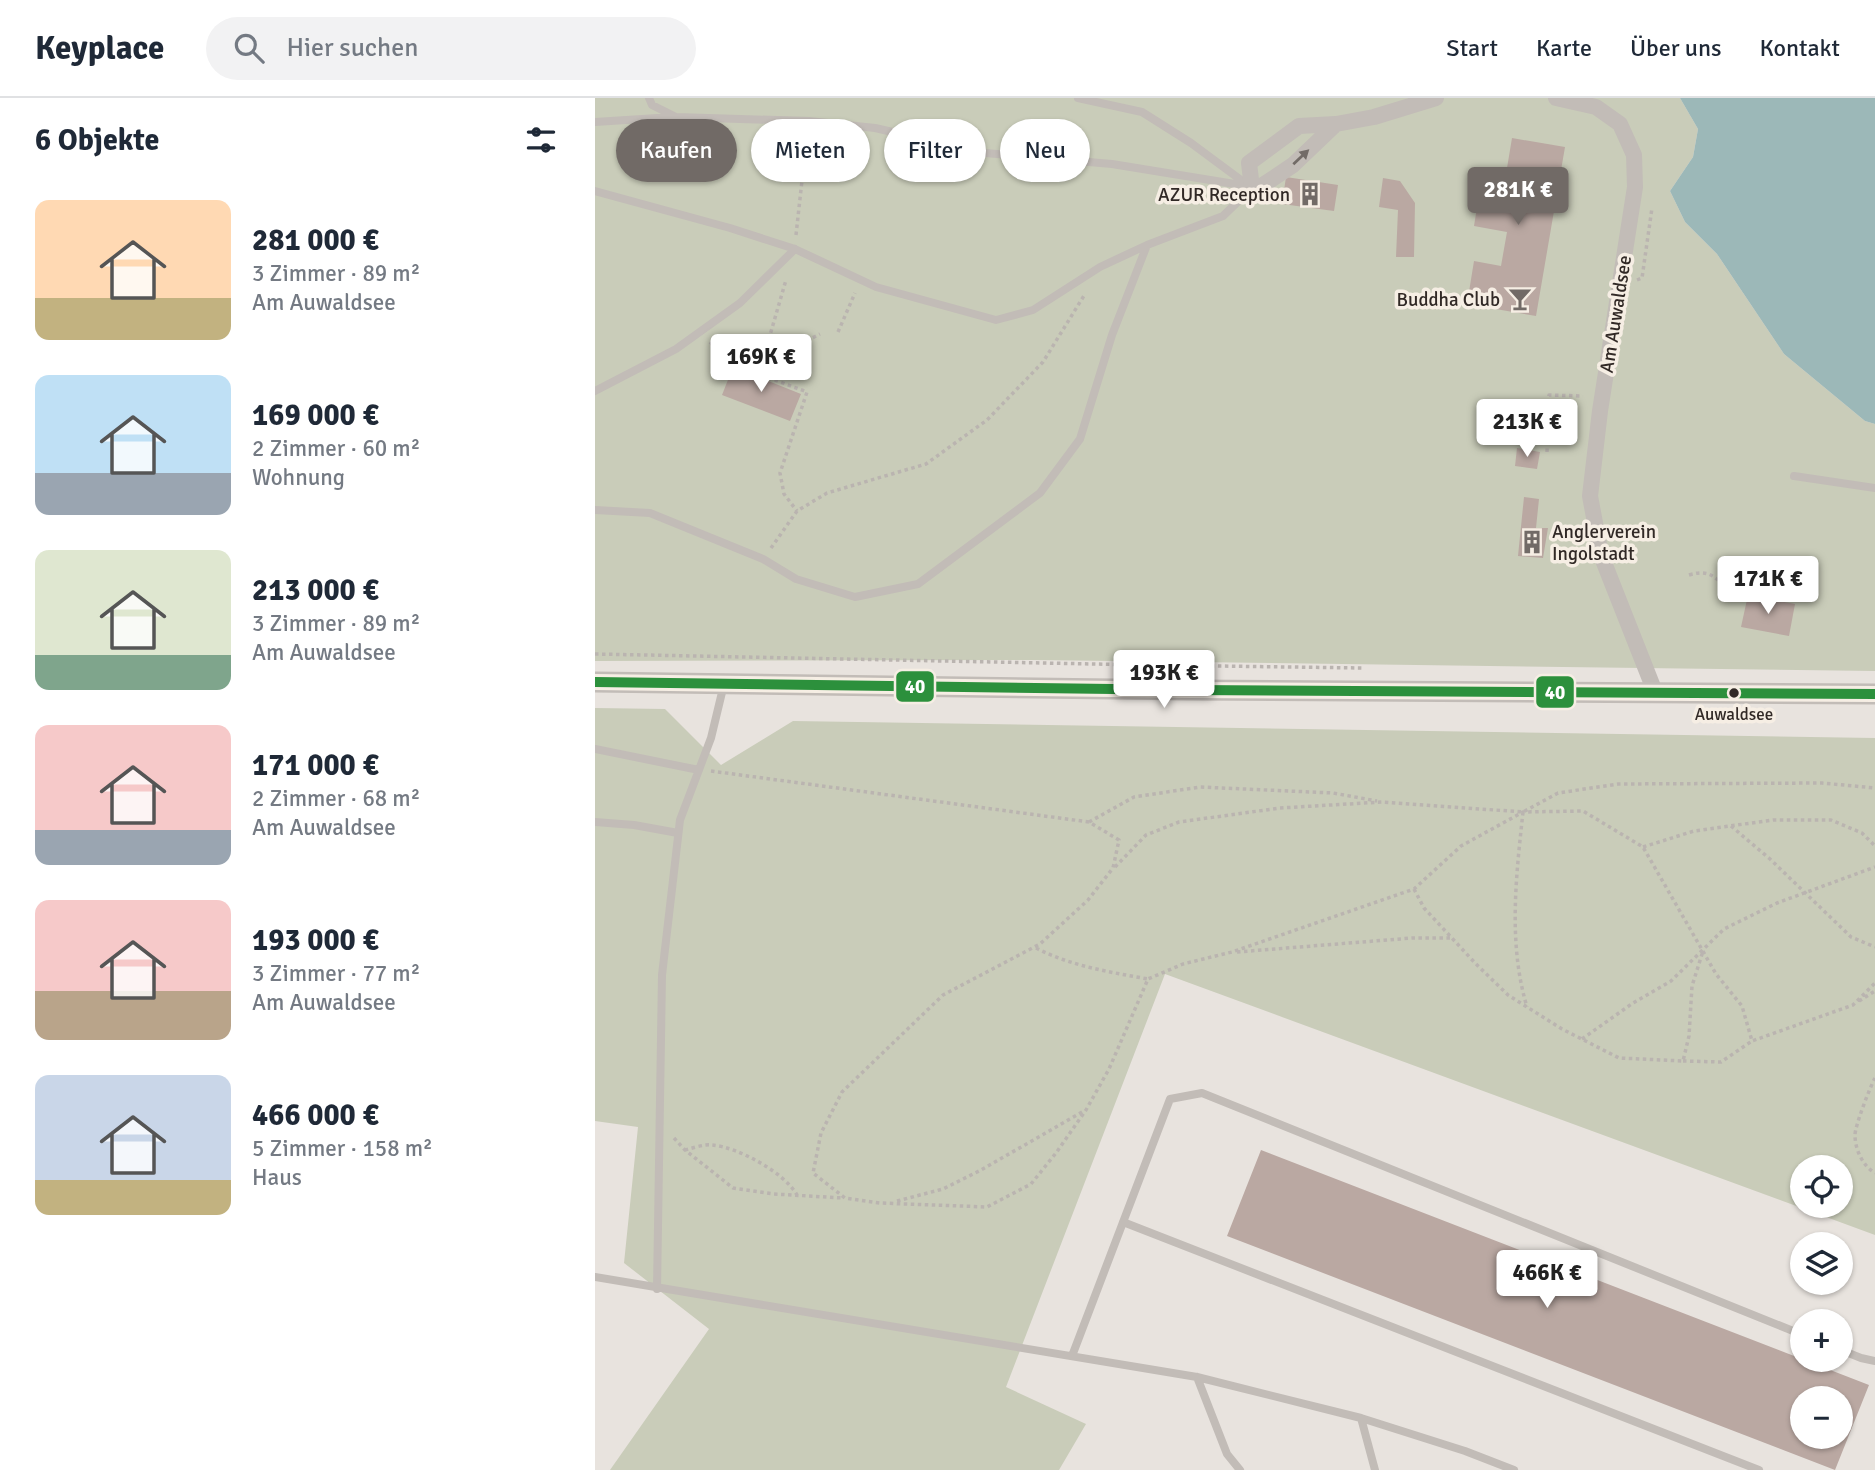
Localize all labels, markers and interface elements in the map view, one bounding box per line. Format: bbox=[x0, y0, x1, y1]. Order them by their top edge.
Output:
search box bbox=[206, 17, 696, 80]
text: Keyplace bbox=[35, 28, 164, 69]
icon: search bbox=[230, 29, 268, 67]
text: Hier suchen bbox=[286, 32, 418, 64]
text: Start bbox=[1446, 33, 1498, 63]
text: Karte bbox=[1536, 33, 1592, 63]
text: Über uns bbox=[1630, 33, 1722, 63]
text: Kontakt bbox=[1760, 33, 1840, 63]
chip: Kaufen bbox=[616, 119, 737, 182]
chip: Mieten bbox=[751, 119, 870, 182]
chip: Filter bbox=[884, 119, 986, 182]
chip: Neu bbox=[1000, 119, 1090, 182]
icon: filters bbox=[522, 121, 560, 159]
text: 6 Objekte bbox=[35, 122, 159, 159]
one-way arrow bbox=[1292, 149, 1309, 165]
pin: 281K € bbox=[1461, 167, 1575, 227]
text: 281K € bbox=[1483, 175, 1553, 204]
building icon: AZUR Reception bbox=[1296, 180, 1324, 208]
place label: AZUR Reception bbox=[1158, 183, 1290, 207]
text: 281 000 € bbox=[252, 222, 379, 259]
icon: home bbox=[91, 228, 175, 312]
street label: Am Auwaldsee bbox=[1595, 254, 1637, 375]
text: 3 Zimmer · 89 m² bbox=[252, 259, 420, 288]
bar icon: Buddha Club bbox=[1506, 285, 1534, 313]
text: Am Auwaldsee bbox=[252, 288, 396, 317]
place label: Buddha Club bbox=[1397, 288, 1500, 312]
pin: 169K € bbox=[704, 334, 818, 394]
text: 169K € bbox=[726, 342, 796, 371]
text: 169 000 € bbox=[252, 397, 379, 434]
pin: 213K € bbox=[1470, 400, 1584, 459]
icon: home bbox=[91, 403, 175, 487]
text: 213K € bbox=[1492, 407, 1562, 436]
text: 2 Zimmer · 60 m² bbox=[252, 434, 420, 463]
text: Wohnung bbox=[252, 463, 345, 492]
place label: Anglerverein Ingolstadt bbox=[1552, 520, 1656, 566]
building icon: Anglerverein Ingolstadt bbox=[1518, 528, 1546, 556]
pin: 171K € bbox=[1711, 556, 1825, 616]
text: 171K € bbox=[1733, 564, 1803, 593]
text: 213 000 € bbox=[252, 572, 379, 609]
icon: home bbox=[91, 578, 175, 662]
text: 3 Zimmer · 89 m² bbox=[252, 609, 420, 638]
text: Am Auwaldsee bbox=[252, 638, 396, 667]
pin: 193K € bbox=[1107, 650, 1221, 710]
text: 193K € bbox=[1129, 658, 1199, 687]
line badge: 40 bbox=[895, 670, 935, 703]
text: 40 bbox=[905, 675, 925, 699]
line badge: 40 bbox=[1535, 675, 1575, 709]
text: 40 bbox=[1545, 681, 1565, 705]
marker: Auwaldsee bbox=[1727, 686, 1741, 700]
place label: Auwaldsee bbox=[1695, 704, 1773, 725]
text: 171 000 € bbox=[252, 747, 379, 784]
icon: home bbox=[91, 753, 175, 837]
text: 2 Zimmer · 68 m² bbox=[252, 784, 420, 813]
text: Am Auwaldsee bbox=[252, 813, 396, 842]
text: 193 000 € bbox=[252, 922, 379, 959]
icon: home bbox=[91, 928, 175, 1012]
text: 3 Zimmer · 77 m² bbox=[252, 959, 420, 988]
text: Am Auwaldsee bbox=[252, 988, 396, 1017]
text: 466 000 € bbox=[252, 1097, 379, 1134]
icon: home bbox=[91, 1103, 175, 1187]
text: 5 Zimmer · 158 m² bbox=[252, 1134, 433, 1163]
map controls bbox=[1790, 1155, 1853, 1449]
button: locate bbox=[1790, 1155, 1853, 1218]
text: Haus bbox=[252, 1163, 302, 1192]
button: layers bbox=[1790, 1232, 1853, 1295]
pin: 466K € bbox=[1490, 1250, 1604, 1310]
text: 466K € bbox=[1512, 1258, 1582, 1287]
button: + bbox=[1790, 1309, 1853, 1372]
button: − bbox=[1790, 1386, 1853, 1449]

